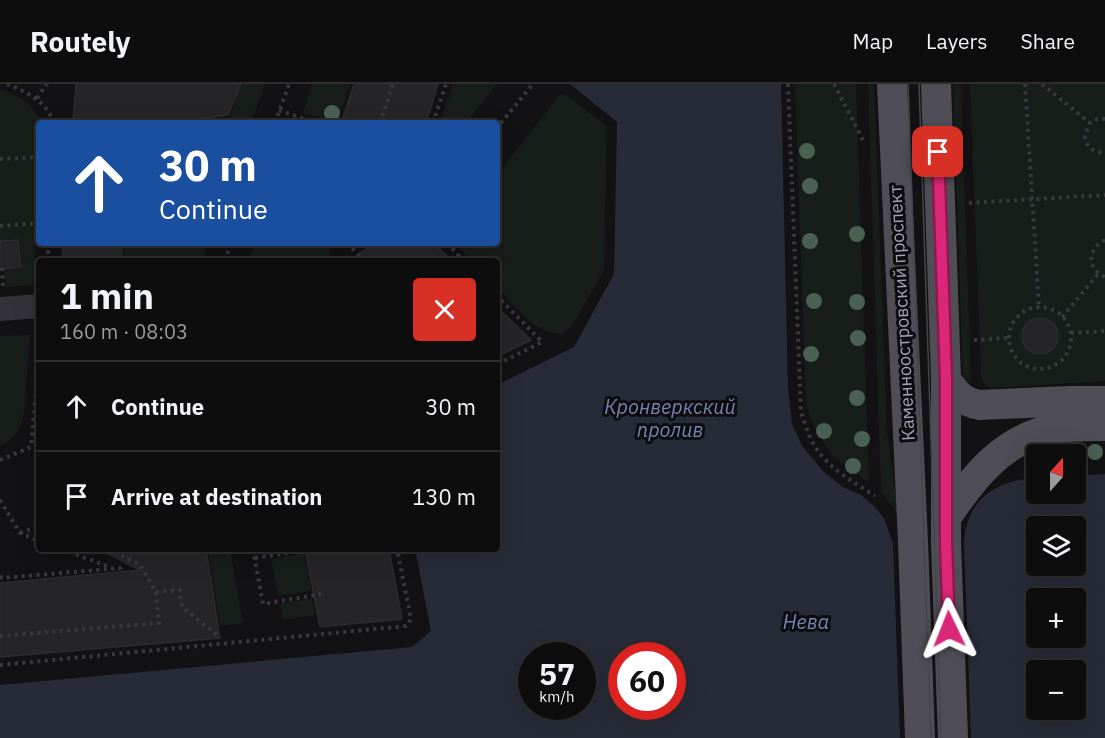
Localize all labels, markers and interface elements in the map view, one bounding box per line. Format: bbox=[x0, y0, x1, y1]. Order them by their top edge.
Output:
text: Routely bbox=[30, 23, 131, 60]
text: Map bbox=[853, 27, 893, 55]
text: Layers bbox=[926, 27, 988, 55]
text: Share bbox=[1021, 27, 1075, 55]
pin bbox=[912, 126, 963, 177]
icon: arrive bbox=[921, 135, 954, 168]
text: 30 m bbox=[159, 138, 257, 193]
icon: ahead bbox=[60, 144, 138, 222]
street label: Каменноостровский проспект bbox=[883, 184, 920, 442]
text: Continue bbox=[159, 191, 268, 226]
text: 1 min bbox=[60, 272, 154, 319]
button: close bbox=[413, 278, 476, 341]
text: 160 m · 08:03 bbox=[60, 318, 188, 345]
icon: ahead bbox=[60, 390, 93, 423]
text: Continue bbox=[111, 392, 204, 421]
text: 30 m bbox=[425, 392, 476, 421]
water label: Кронверкский пролив bbox=[604, 393, 736, 443]
north arrow bbox=[1026, 444, 1086, 504]
map controls bbox=[1026, 444, 1086, 720]
icon: arrive bbox=[60, 480, 93, 513]
text: Arrive at destination bbox=[111, 482, 322, 511]
text: 130 m bbox=[412, 482, 476, 511]
button: layers bbox=[1026, 516, 1086, 576]
button: + bbox=[1026, 588, 1086, 648]
position arrow bbox=[917, 597, 981, 661]
water label: Нева bbox=[783, 608, 829, 635]
speed limit sign: 60 bbox=[608, 642, 686, 720]
text: 57 bbox=[539, 654, 575, 693]
button: − bbox=[1026, 660, 1086, 720]
text: km/h bbox=[539, 687, 575, 706]

